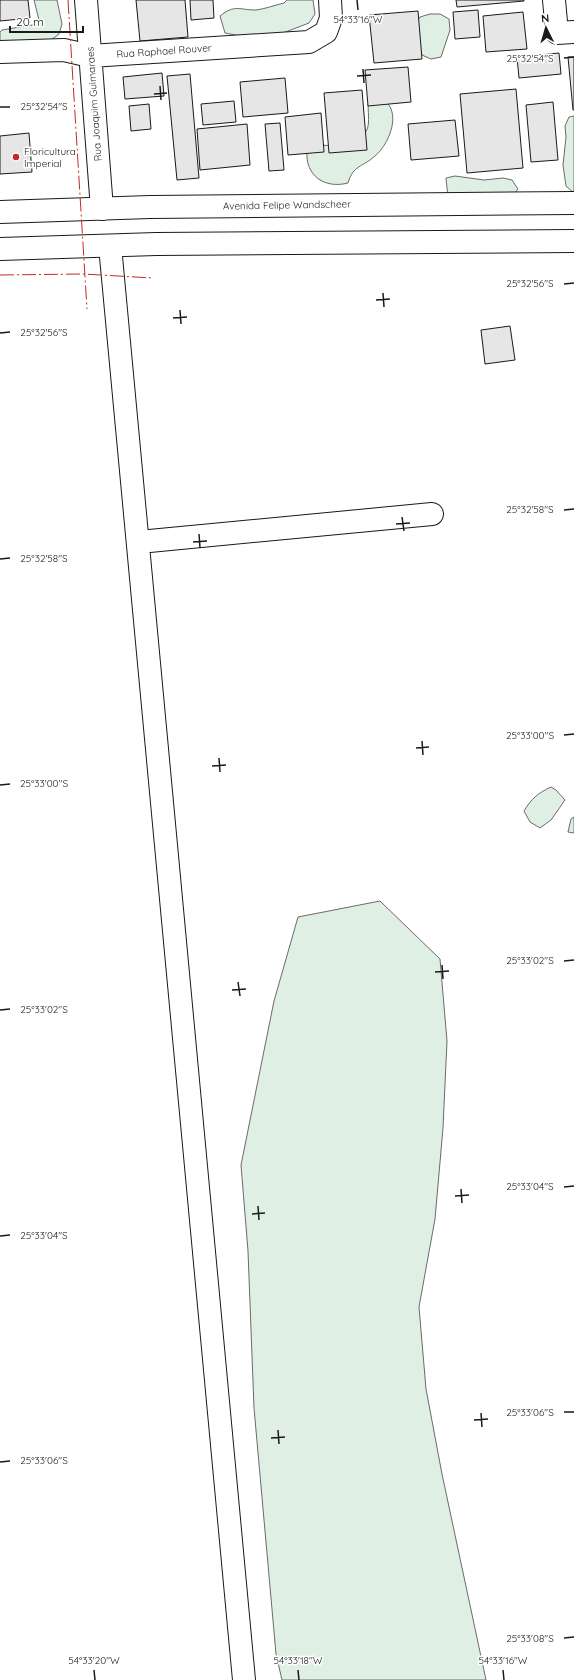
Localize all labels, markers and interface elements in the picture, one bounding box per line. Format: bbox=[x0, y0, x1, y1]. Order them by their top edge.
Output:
scale bar bbox=[10, 8, 83, 34]
north arrow bbox=[526, 8, 566, 48]
text: N bbox=[540, 11, 550, 25]
text: 54°33'16"W bbox=[333, 13, 383, 26]
text: 20 m bbox=[16, 14, 44, 29]
street label: Rua Raphael Rouver bbox=[116, 41, 212, 61]
street label: Rua Joaquim Guimaraes bbox=[83, 46, 104, 162]
text: 25°32'54"S bbox=[506, 52, 554, 65]
text: 25°32'54"S bbox=[20, 100, 68, 113]
place label: Floricultura Imperial bbox=[24, 145, 76, 170]
marker: Floricultura Imperial bbox=[11, 152, 21, 162]
street label: Avenida Felipe Wandscheer bbox=[223, 197, 351, 213]
text: 25°32'56"S bbox=[506, 277, 554, 290]
text: 25°32'56"S bbox=[20, 326, 68, 339]
text: 25°32'58"S bbox=[506, 503, 554, 516]
text: 25°32'58"S bbox=[20, 552, 68, 565]
text: 25°33'00"S bbox=[506, 729, 554, 742]
text: 25°33'00"S bbox=[20, 777, 68, 790]
text: 25°33'02"S bbox=[506, 954, 554, 967]
text: 25°33'02"S bbox=[20, 1003, 68, 1016]
text: 25°33'04"S bbox=[506, 1180, 554, 1193]
text: 25°33'04"S bbox=[20, 1229, 68, 1242]
text: 25°33'06"S bbox=[506, 1406, 554, 1419]
text: 25°33'06"S bbox=[20, 1454, 68, 1467]
text: 25°33'08"S bbox=[506, 1632, 554, 1645]
text: 54°33'20"W bbox=[68, 1654, 120, 1667]
text: 54°33'18"W bbox=[273, 1654, 323, 1667]
text: 54°33'16"W bbox=[478, 1654, 528, 1667]

